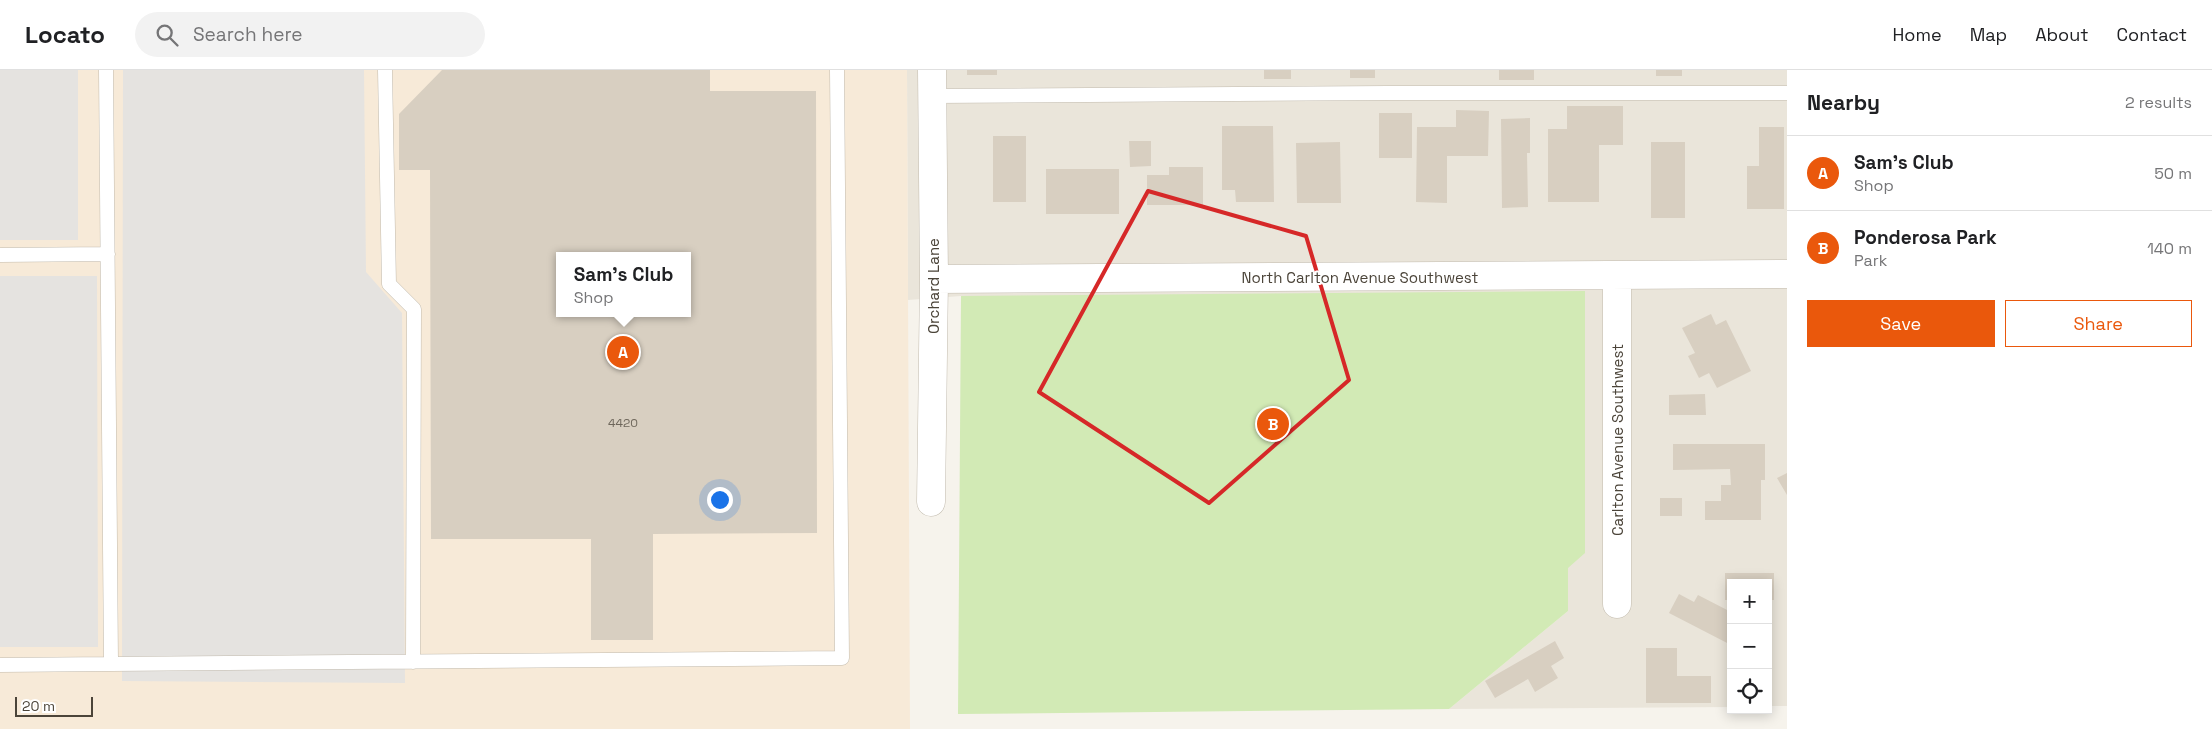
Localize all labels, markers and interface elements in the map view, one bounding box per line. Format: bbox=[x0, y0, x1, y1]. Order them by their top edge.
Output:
search box bbox=[135, 12, 485, 57]
text: Locato bbox=[25, 19, 105, 50]
icon: search bbox=[153, 21, 181, 49]
text: Search here bbox=[193, 22, 302, 47]
text: Home bbox=[1893, 23, 1942, 46]
text: Map bbox=[1970, 23, 2007, 46]
text: About bbox=[2035, 23, 2089, 46]
text: Contact bbox=[2117, 23, 2187, 46]
text: Nearby bbox=[1807, 89, 1880, 116]
text: 2 results bbox=[2125, 92, 2192, 113]
text: Sam's Club bbox=[1854, 150, 1954, 175]
text: A bbox=[1818, 163, 1828, 184]
text: 50 m bbox=[2154, 163, 2192, 184]
text: Shop bbox=[1854, 175, 1894, 196]
text: Ponderosa Park bbox=[1854, 225, 1997, 250]
street label: Orchard Lane bbox=[924, 238, 943, 334]
text: B bbox=[1818, 238, 1828, 259]
text: 140 m bbox=[2147, 238, 2192, 259]
text: Park bbox=[1854, 250, 1887, 271]
popup bbox=[556, 252, 691, 317]
text: Sam's Club bbox=[574, 262, 673, 287]
street label: North Carlton Avenue Southwest bbox=[1241, 268, 1479, 287]
text: Shop bbox=[574, 287, 613, 308]
button: Save bbox=[1807, 300, 1995, 347]
button: Share bbox=[2005, 300, 2192, 347]
pin: A bbox=[607, 333, 639, 371]
street label: Carlton Avenue Southwest bbox=[1608, 344, 1627, 536]
pin: B bbox=[1257, 405, 1289, 443]
house number: 4420 bbox=[608, 415, 638, 431]
your location bbox=[707, 487, 733, 513]
map controls bbox=[1727, 579, 1772, 714]
button: + bbox=[1727, 579, 1772, 624]
button: − bbox=[1727, 624, 1772, 669]
button: locate bbox=[1727, 669, 1772, 714]
scale bar bbox=[15, 694, 92, 717]
text: 20 m bbox=[22, 697, 55, 715]

